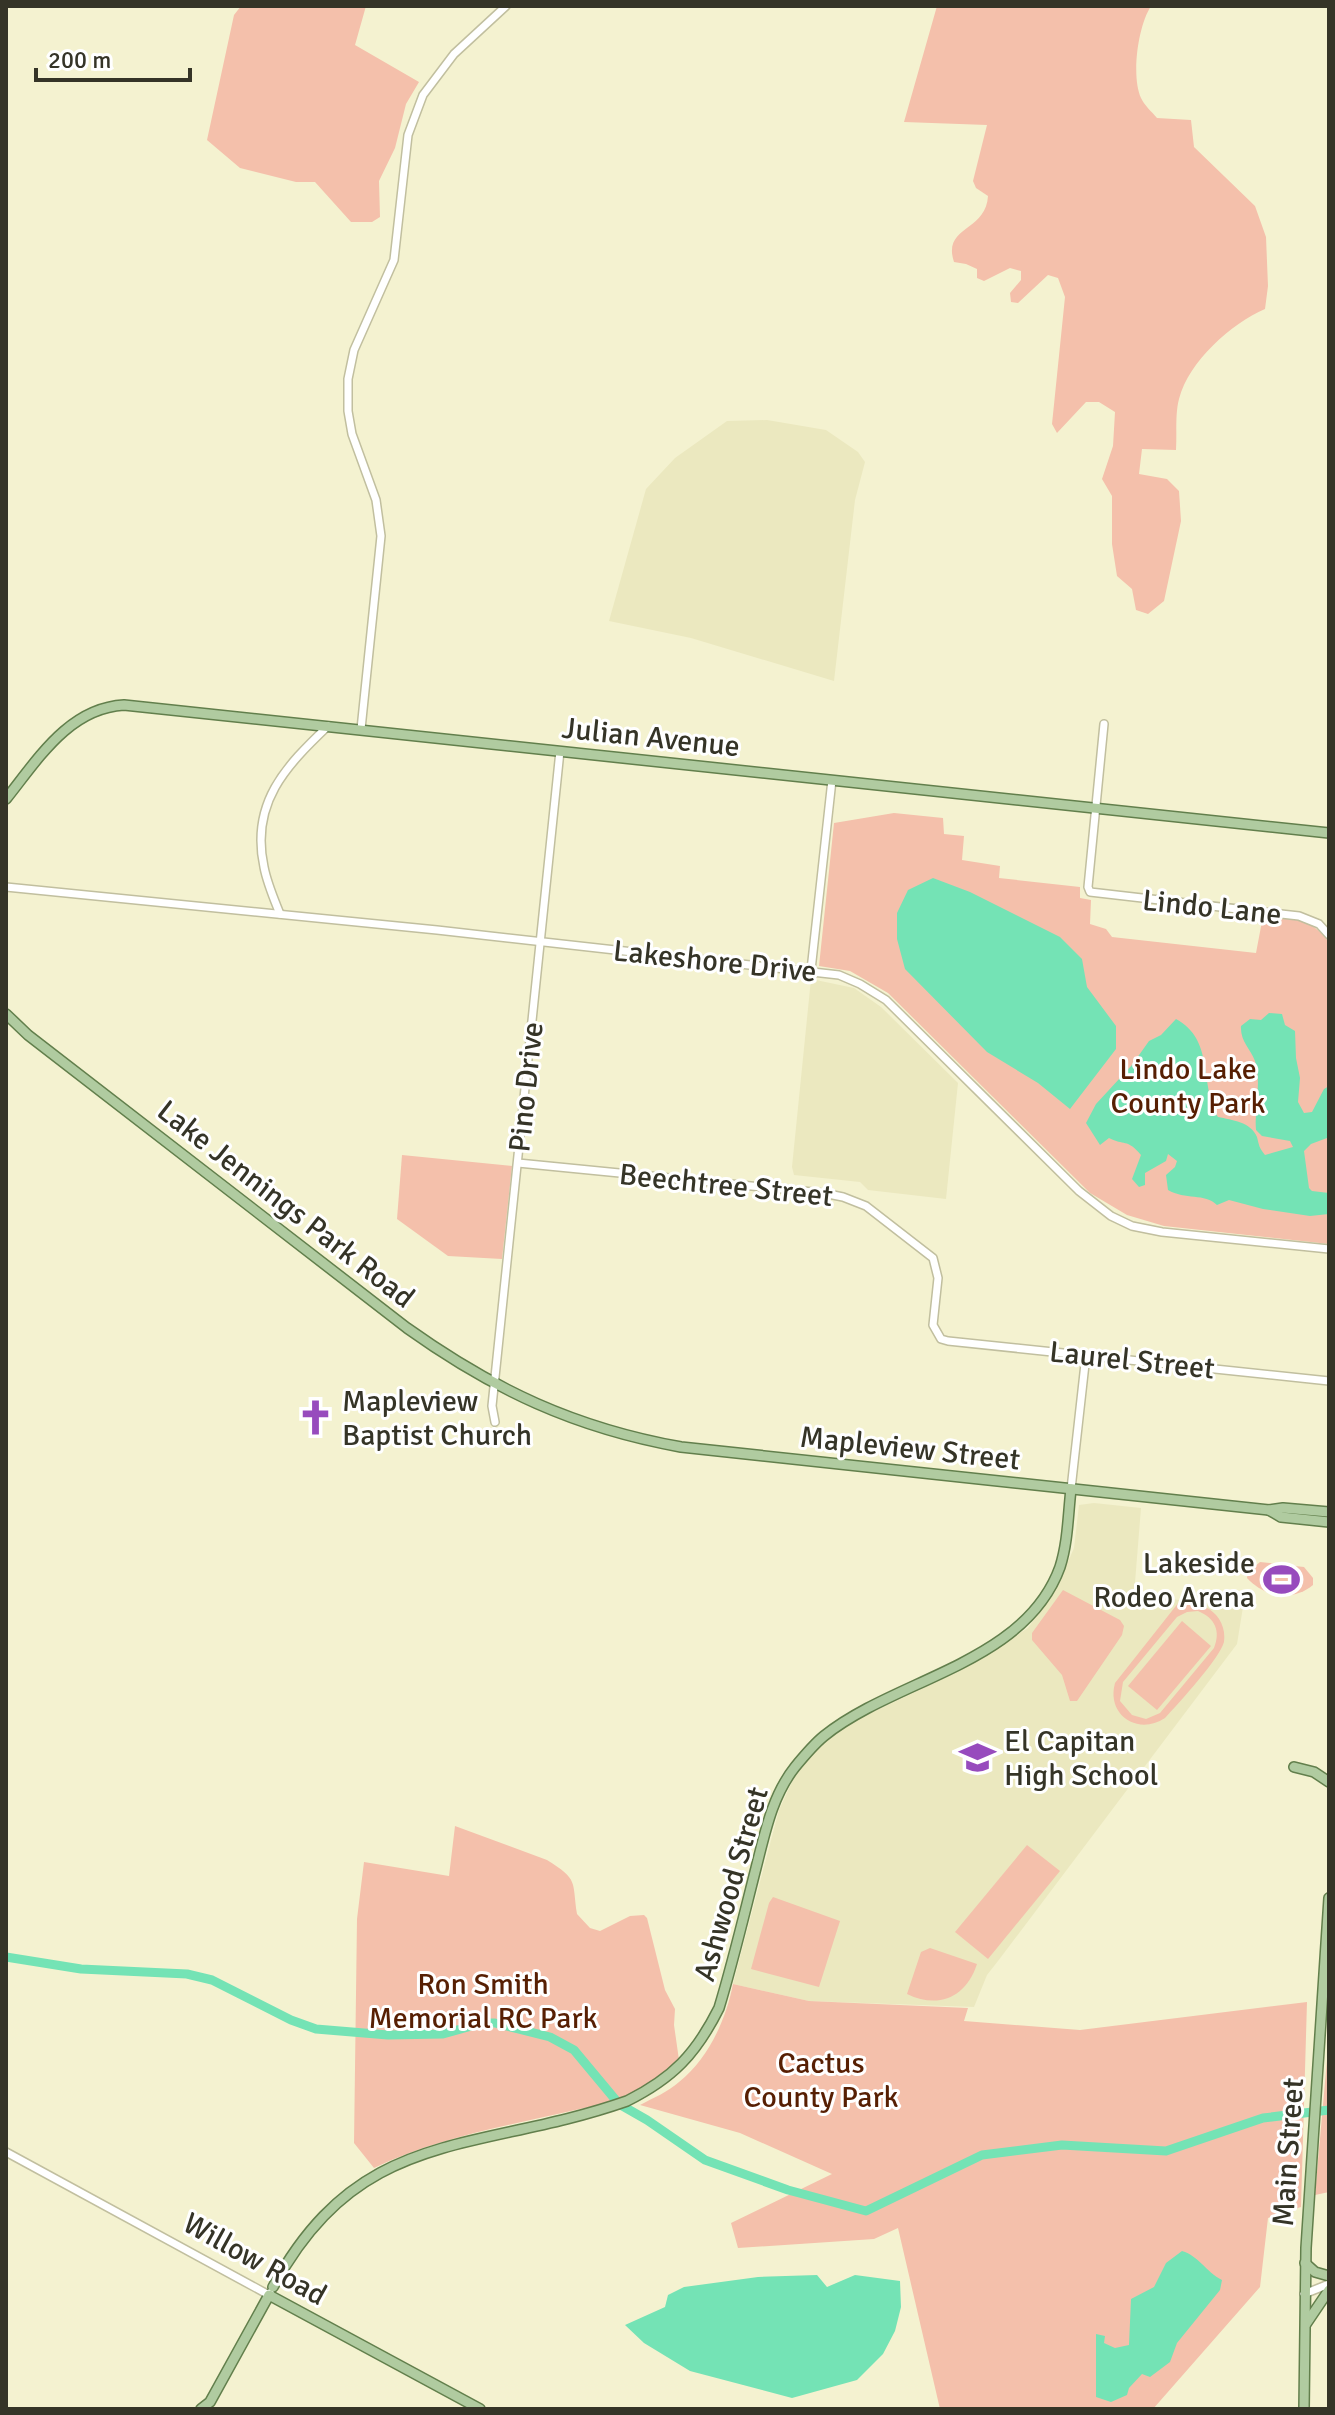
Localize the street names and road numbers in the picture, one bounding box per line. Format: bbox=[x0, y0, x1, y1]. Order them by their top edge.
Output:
street label: Julian Avenue bbox=[560, 710, 742, 765]
street label: Lindo Lane bbox=[1141, 882, 1283, 933]
street label: Lakeshore Drive bbox=[611, 932, 818, 991]
street label: Pino Drive bbox=[501, 1020, 552, 1154]
street label: Lake Jennings Park Road bbox=[150, 1092, 422, 1316]
street label: Beechtree Street bbox=[617, 1156, 835, 1215]
street label: Laurel Street bbox=[1047, 1333, 1216, 1388]
street label: Mapleview Street bbox=[798, 1419, 1022, 1478]
street label: Ashwood Street bbox=[686, 1783, 777, 1986]
street label: Main Street bbox=[1265, 2077, 1312, 2228]
street label: Willow Road bbox=[177, 2205, 333, 2314]

